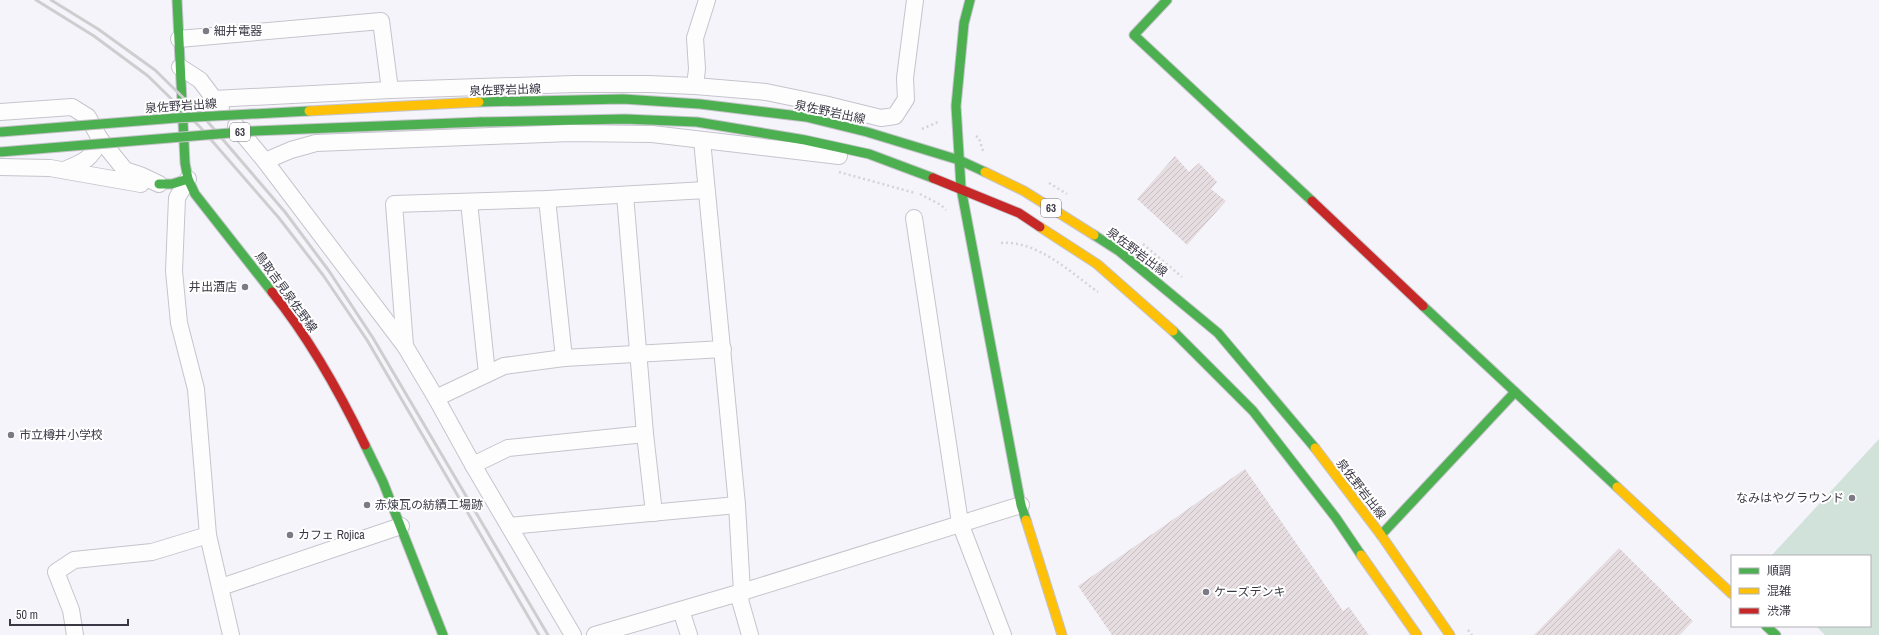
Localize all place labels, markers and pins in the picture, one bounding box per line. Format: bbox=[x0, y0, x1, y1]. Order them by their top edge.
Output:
place label: 細井電器 bbox=[214, 23, 262, 39]
marker: 細井電器 bbox=[201, 26, 211, 36]
place label: 井出酒店 bbox=[189, 279, 237, 295]
marker: 井出酒店 bbox=[240, 282, 250, 292]
place label: 市立樽井小学校 bbox=[19, 427, 103, 443]
marker: 市立樽井小学校 bbox=[6, 430, 16, 440]
place label: なみはやグラウンド bbox=[1736, 490, 1844, 506]
marker: なみはやグラウンド bbox=[1847, 493, 1857, 503]
place label: 赤煉瓦の紡績工場跡 bbox=[375, 497, 483, 513]
marker: 赤煉瓦の紡績工場跡 bbox=[362, 500, 372, 510]
place label: カフェ Rojica bbox=[298, 527, 365, 543]
marker: カフェ Rojica bbox=[285, 530, 295, 540]
place label: ケーズデンキ bbox=[1214, 584, 1285, 600]
marker: ケーズデンキ bbox=[1201, 587, 1211, 597]

